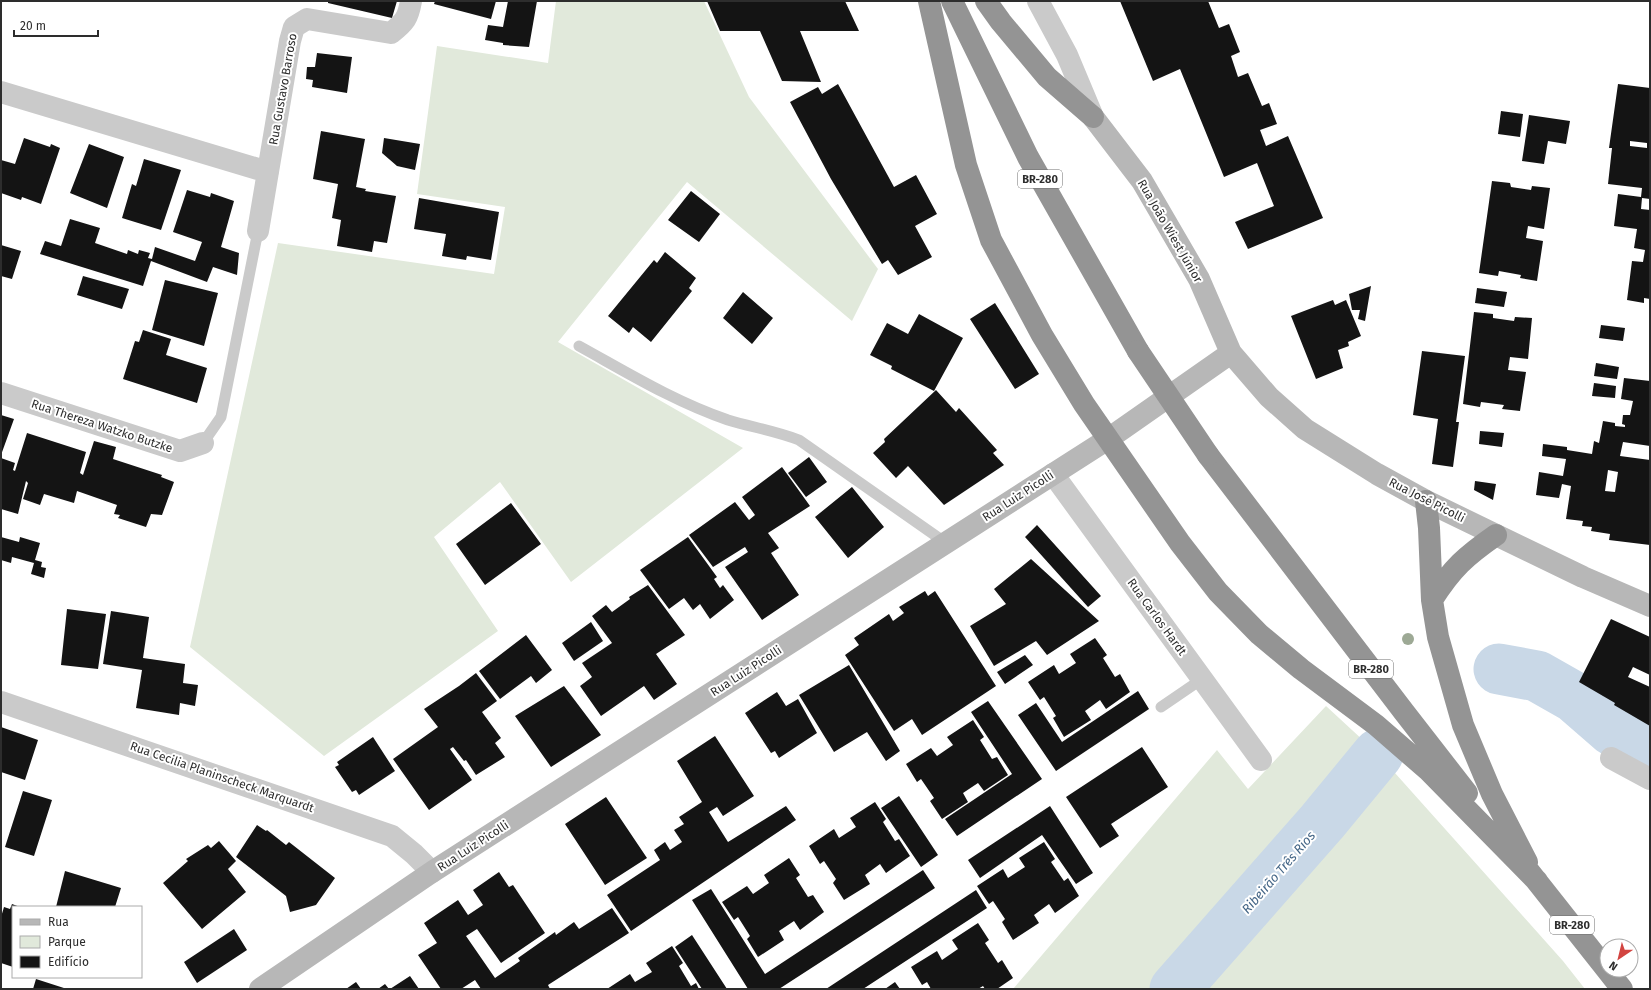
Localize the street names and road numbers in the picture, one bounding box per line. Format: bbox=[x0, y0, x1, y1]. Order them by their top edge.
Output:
street label: Rua Gustavo Barroso bbox=[266, 32, 300, 146]
road number: BR-280 bbox=[1018, 170, 1062, 188]
street label: Rua João Wiest Júnior bbox=[1135, 177, 1205, 285]
street label: Rua Thereza Watzko Butzke bbox=[30, 397, 174, 455]
street label: Rua Luiz Picolli bbox=[980, 468, 1056, 524]
street label: Rua José Picolli bbox=[1387, 475, 1467, 525]
street label: Rua Carlos Hardt bbox=[1124, 576, 1190, 659]
street label: Rua Luiz Picolli bbox=[708, 643, 784, 699]
road number: BR-280 bbox=[1349, 660, 1393, 678]
street label: Rua Cecilia Planinscheck Marquardt bbox=[128, 739, 316, 815]
street label: Rua Luiz Picolli bbox=[435, 818, 511, 874]
road number: BR-280 bbox=[1550, 916, 1594, 934]

